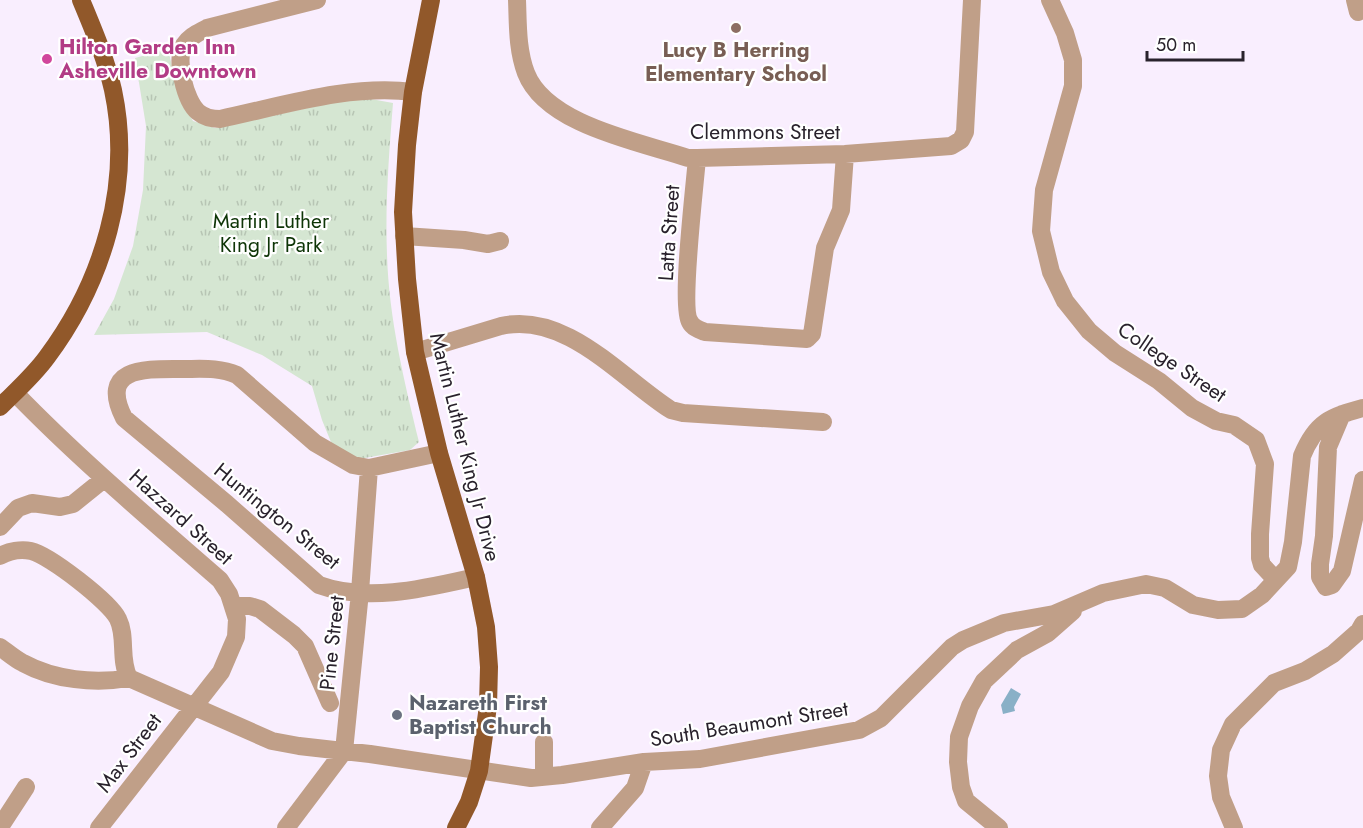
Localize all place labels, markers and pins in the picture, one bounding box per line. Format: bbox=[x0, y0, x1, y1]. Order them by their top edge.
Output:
marker: Lucy B Herring Elementary School bbox=[729, 21, 743, 35]
place label: Hilton Garden Inn Asheville Downtown bbox=[58, 32, 257, 86]
place label: Lucy B Herring Elementary School bbox=[645, 35, 827, 89]
marker: Hilton Garden Inn Asheville Downtown bbox=[40, 52, 54, 66]
place label: Nazareth First Baptist Church bbox=[409, 688, 552, 742]
marker: Nazareth First Baptist Church bbox=[390, 708, 404, 722]

